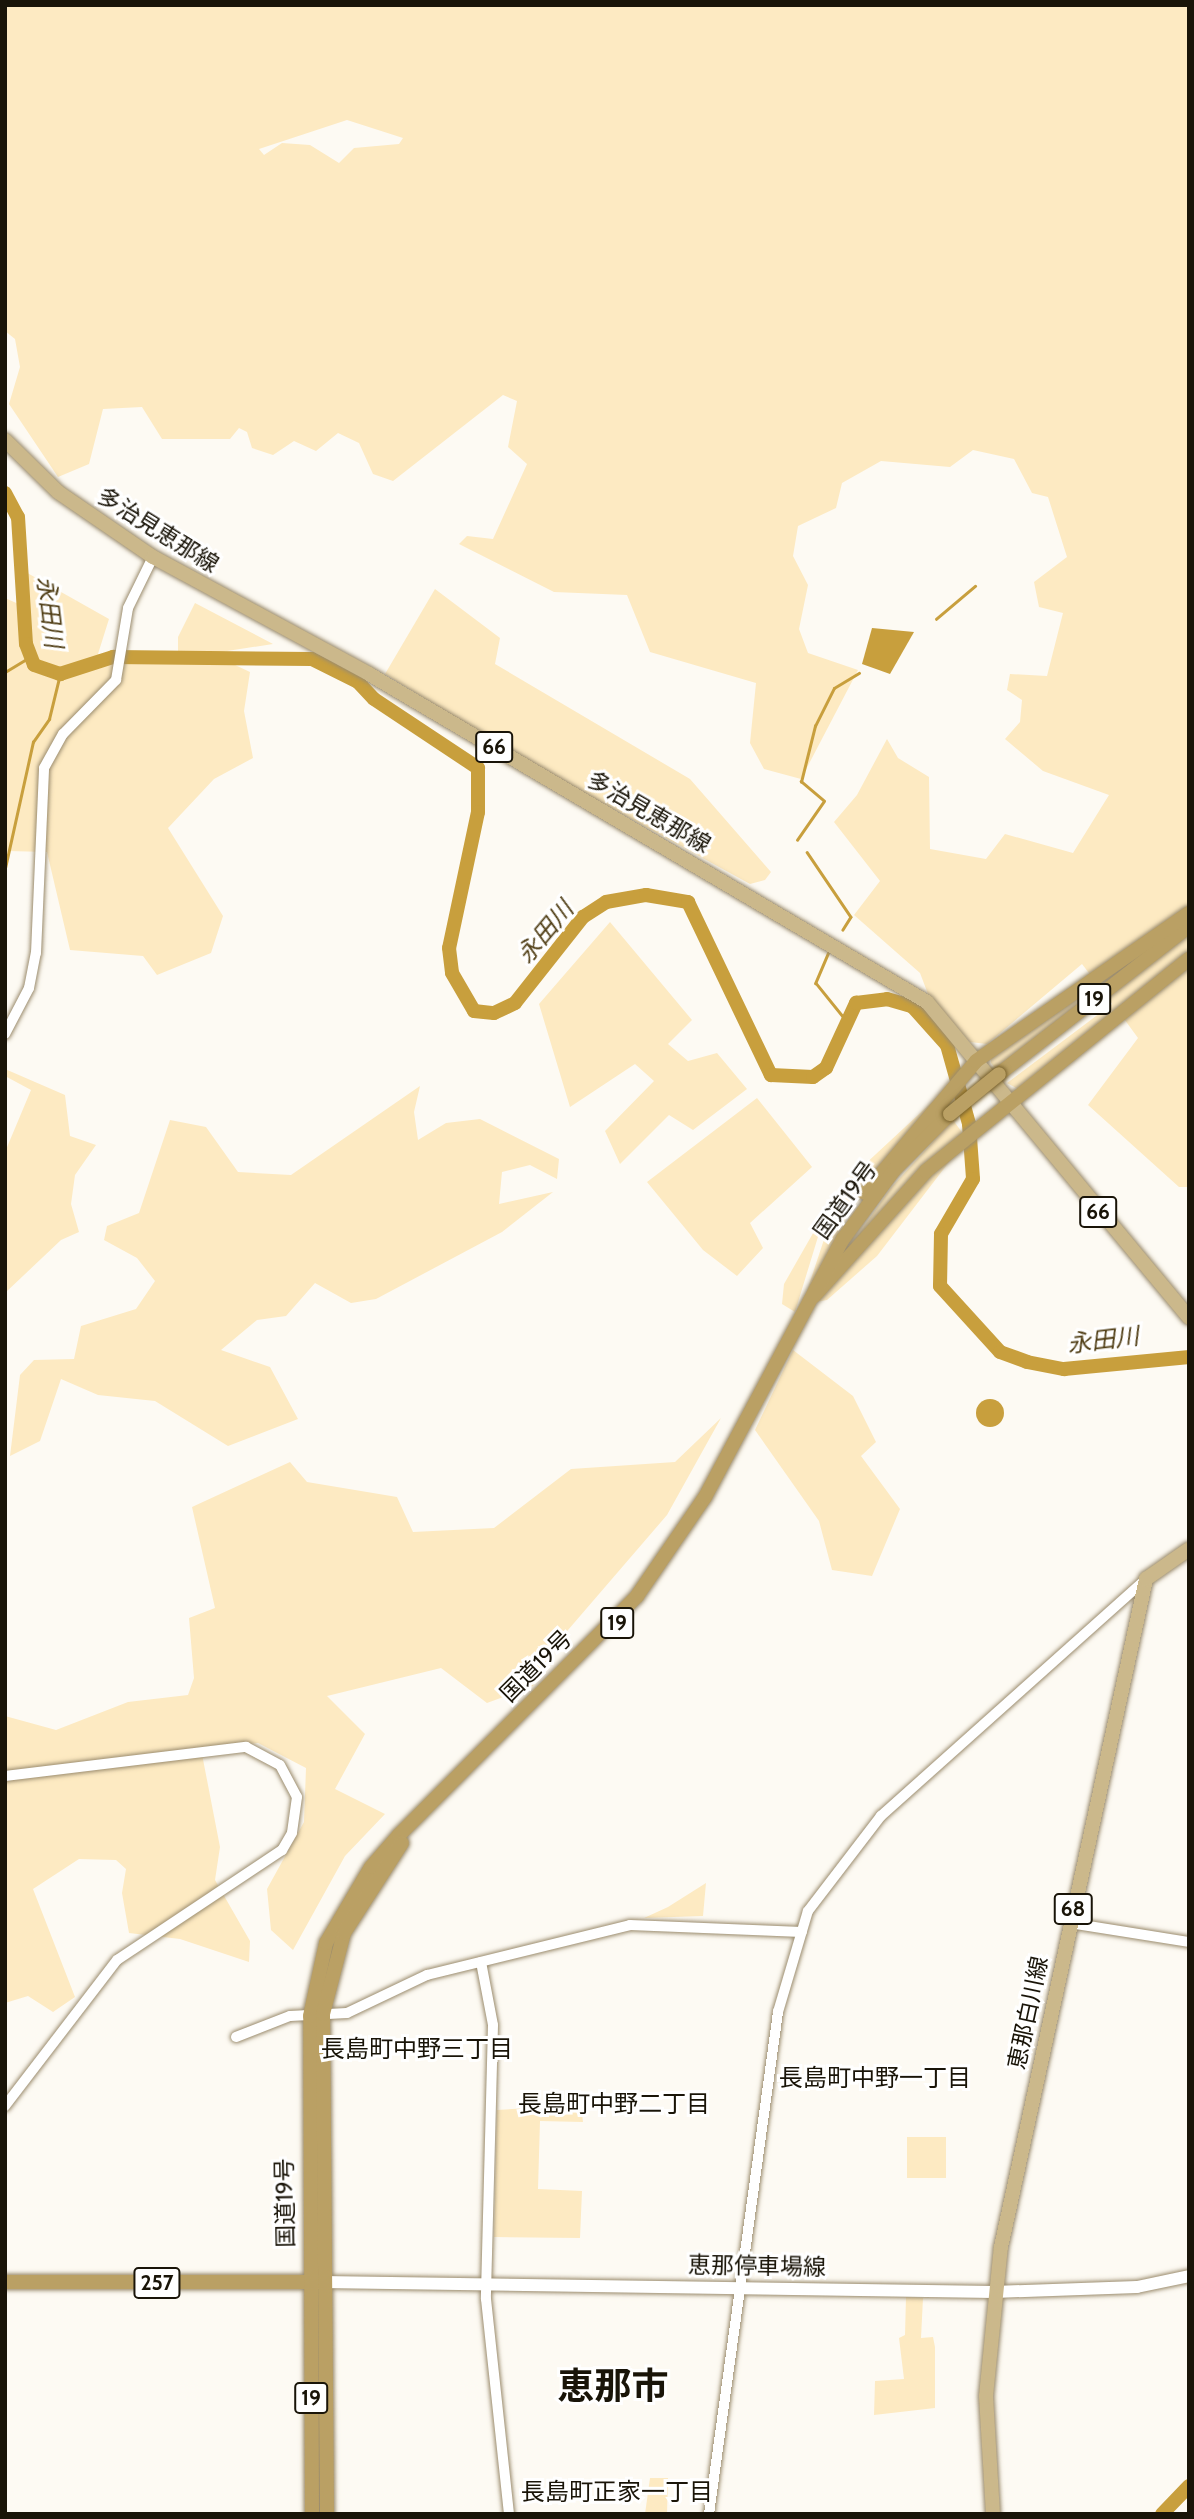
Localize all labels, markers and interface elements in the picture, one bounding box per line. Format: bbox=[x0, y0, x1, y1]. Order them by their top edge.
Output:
street label: 多治見恵那線 bbox=[92, 482, 224, 578]
water label: 永田川 bbox=[31, 575, 69, 649]
road number: 66 bbox=[475, 730, 513, 764]
street label: 多治見恵那線 bbox=[582, 766, 716, 858]
water label: 永田川 bbox=[511, 895, 579, 969]
road number: 19 bbox=[1076, 982, 1112, 1016]
street label: 国道19号 bbox=[808, 1156, 882, 1244]
road number: 66 bbox=[1079, 1194, 1117, 1230]
water label: 永田川 bbox=[1066, 1321, 1140, 1359]
road number: 19 bbox=[600, 1606, 634, 1640]
street label: 国道19号 bbox=[495, 1625, 577, 1707]
road number: 68 bbox=[1054, 1892, 1092, 1926]
street label: 恵那白川線 bbox=[1003, 1954, 1053, 2072]
district label: 長島町中野三丁目 bbox=[321, 2035, 513, 2063]
district label: 長島町中野一丁目 bbox=[779, 2064, 971, 2092]
district label: 長島町中野二丁目 bbox=[518, 2090, 710, 2118]
street label: 国道19号 bbox=[270, 2158, 300, 2248]
street label: 恵那停車場線 bbox=[688, 2251, 826, 2281]
road number: 257 bbox=[132, 2266, 182, 2300]
district label: 恵那市 bbox=[558, 2364, 668, 2408]
road number: 19 bbox=[294, 2380, 328, 2416]
district label: 長島町正家一丁目 bbox=[521, 2478, 713, 2506]

